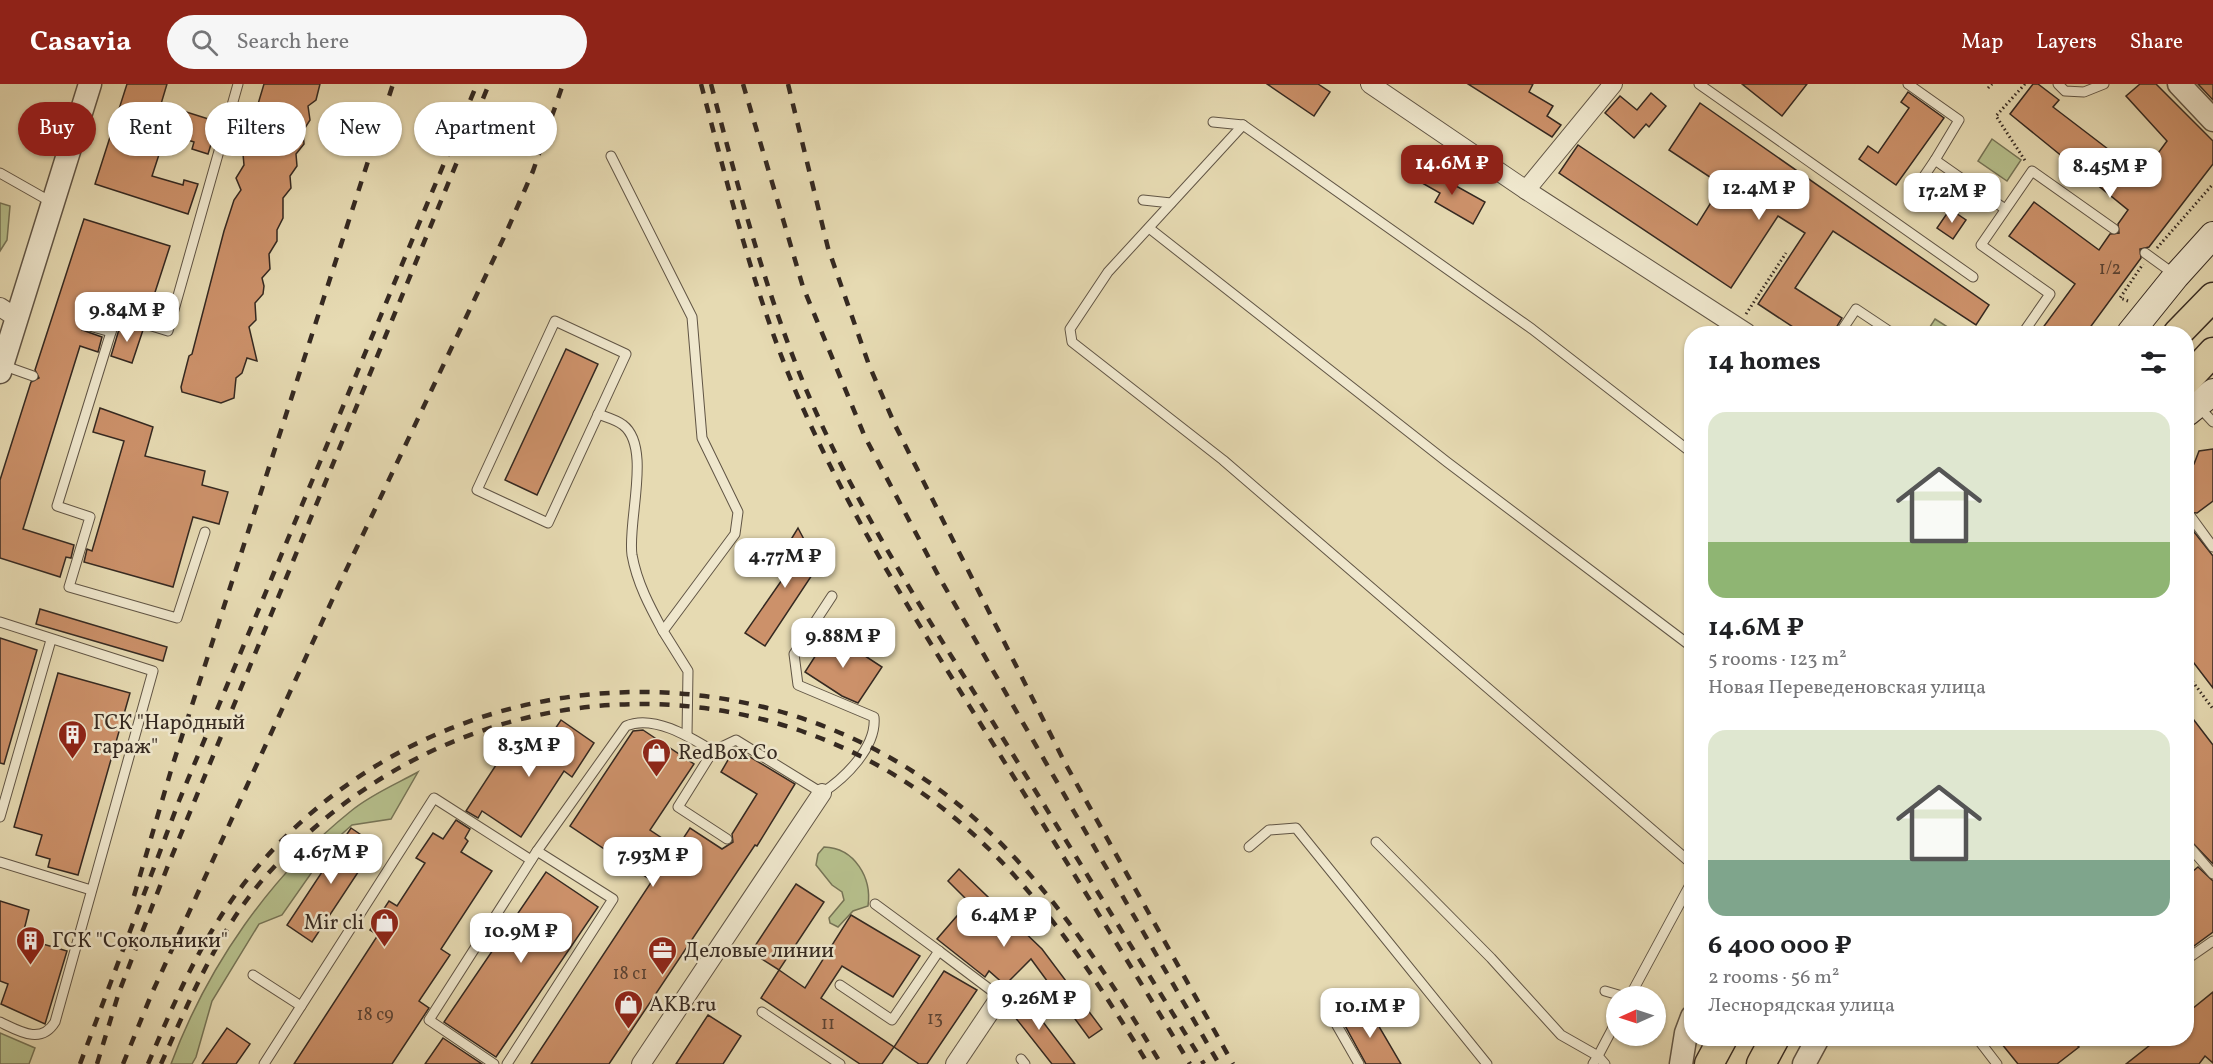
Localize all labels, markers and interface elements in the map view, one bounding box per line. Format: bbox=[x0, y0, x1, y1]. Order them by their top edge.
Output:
search box bbox=[167, 15, 587, 69]
text: Casavia bbox=[30, 23, 131, 62]
icon: search bbox=[188, 26, 221, 59]
text: Search here bbox=[236, 27, 349, 58]
text: Map bbox=[1961, 28, 2003, 57]
text: Layers bbox=[2036, 28, 2097, 57]
text: Share bbox=[2130, 28, 2183, 57]
chip: Buy bbox=[18, 102, 96, 156]
chip: Rent bbox=[108, 102, 193, 156]
chip: Filters bbox=[205, 102, 306, 156]
chip: New bbox=[318, 102, 402, 156]
chip: Apartment bbox=[414, 102, 557, 156]
pin: 14.6M ₽ bbox=[1397, 145, 1507, 196]
pin: 8.45M ₽ bbox=[2055, 148, 2165, 199]
text: 14.6M ₽ bbox=[1415, 150, 1489, 178]
text: 8.45M ₽ bbox=[2073, 153, 2147, 181]
pin: 12.4M ₽ bbox=[1704, 170, 1814, 221]
pin: 17.2M ₽ bbox=[1897, 173, 2007, 224]
text: 12.4M ₽ bbox=[1722, 175, 1796, 203]
text: 17.2M ₽ bbox=[1918, 178, 1986, 206]
house number: 1/2 bbox=[2099, 257, 2121, 282]
pin: 9.84M ₽ bbox=[72, 292, 182, 343]
text: 9.84M ₽ bbox=[89, 297, 165, 325]
text: 14 homes bbox=[1708, 344, 1821, 380]
icon: filters bbox=[2137, 346, 2170, 379]
icon: home bbox=[1885, 451, 1993, 559]
pin: 4.77M ₽ bbox=[730, 538, 840, 589]
text: 4.77M ₽ bbox=[748, 543, 822, 571]
text: 14.6M ₽ bbox=[1708, 610, 1804, 646]
pin: 9.88M ₽ bbox=[788, 618, 898, 669]
text: 9.88M ₽ bbox=[805, 623, 881, 651]
text: 5 rooms · 123 m² bbox=[1708, 646, 1847, 674]
text: Новая Переведеновская улица bbox=[1708, 674, 1986, 702]
place label: ГСК "Народный гараж" bbox=[93, 709, 245, 762]
building icon: ГСК "Народный гараж" bbox=[56, 718, 88, 760]
pin: 8.3M ₽ bbox=[480, 727, 578, 778]
text: 8.3M ₽ bbox=[497, 732, 561, 760]
shop icon: RedBox Co bbox=[641, 736, 673, 778]
place label: RedBox Co bbox=[678, 739, 778, 768]
icon: home bbox=[1885, 769, 1993, 877]
pin: 4.67M ₽ bbox=[276, 834, 386, 885]
pin: 7.93M ₽ bbox=[598, 837, 708, 888]
text: 4.67M ₽ bbox=[293, 839, 369, 867]
text: 7.93M ₽ bbox=[617, 842, 689, 870]
pin: 6.4M ₽ bbox=[955, 897, 1053, 948]
text: 6.4M ₽ bbox=[971, 902, 1037, 930]
shop icon: Mir cli bbox=[369, 906, 401, 948]
place label: Mir cli bbox=[304, 909, 364, 938]
pin: 10.9M ₽ bbox=[466, 913, 576, 964]
text: 10.9M ₽ bbox=[484, 918, 558, 946]
building icon: ГСК "Сокольники" bbox=[15, 924, 47, 966]
place label: ГСК "Сокольники" bbox=[52, 927, 228, 956]
text: 6 400 000 ₽ bbox=[1708, 928, 1852, 964]
office icon: Деловые линии bbox=[647, 934, 679, 976]
place label: Деловые линии bbox=[684, 937, 834, 966]
house number: 18 с1 bbox=[613, 962, 647, 987]
text: 2 rooms · 56 m² bbox=[1708, 964, 1839, 992]
pin: 9.26M ₽ bbox=[984, 980, 1094, 1031]
text: 9.26M ₽ bbox=[1001, 985, 1077, 1013]
north arrow bbox=[1606, 986, 1666, 1046]
map controls bbox=[1606, 986, 1666, 1046]
shop icon: AKB.ru bbox=[612, 988, 644, 1030]
pin: 10.1M ₽ bbox=[1315, 988, 1425, 1039]
place label: AKB.ru bbox=[649, 991, 717, 1020]
text: Леснорядская улица bbox=[1708, 992, 1895, 1020]
text: 10.1M ₽ bbox=[1334, 993, 1406, 1021]
house number: 18 с9 bbox=[356, 1003, 394, 1028]
house number: 13 bbox=[927, 1007, 943, 1032]
house number: 11 bbox=[821, 1012, 835, 1037]

